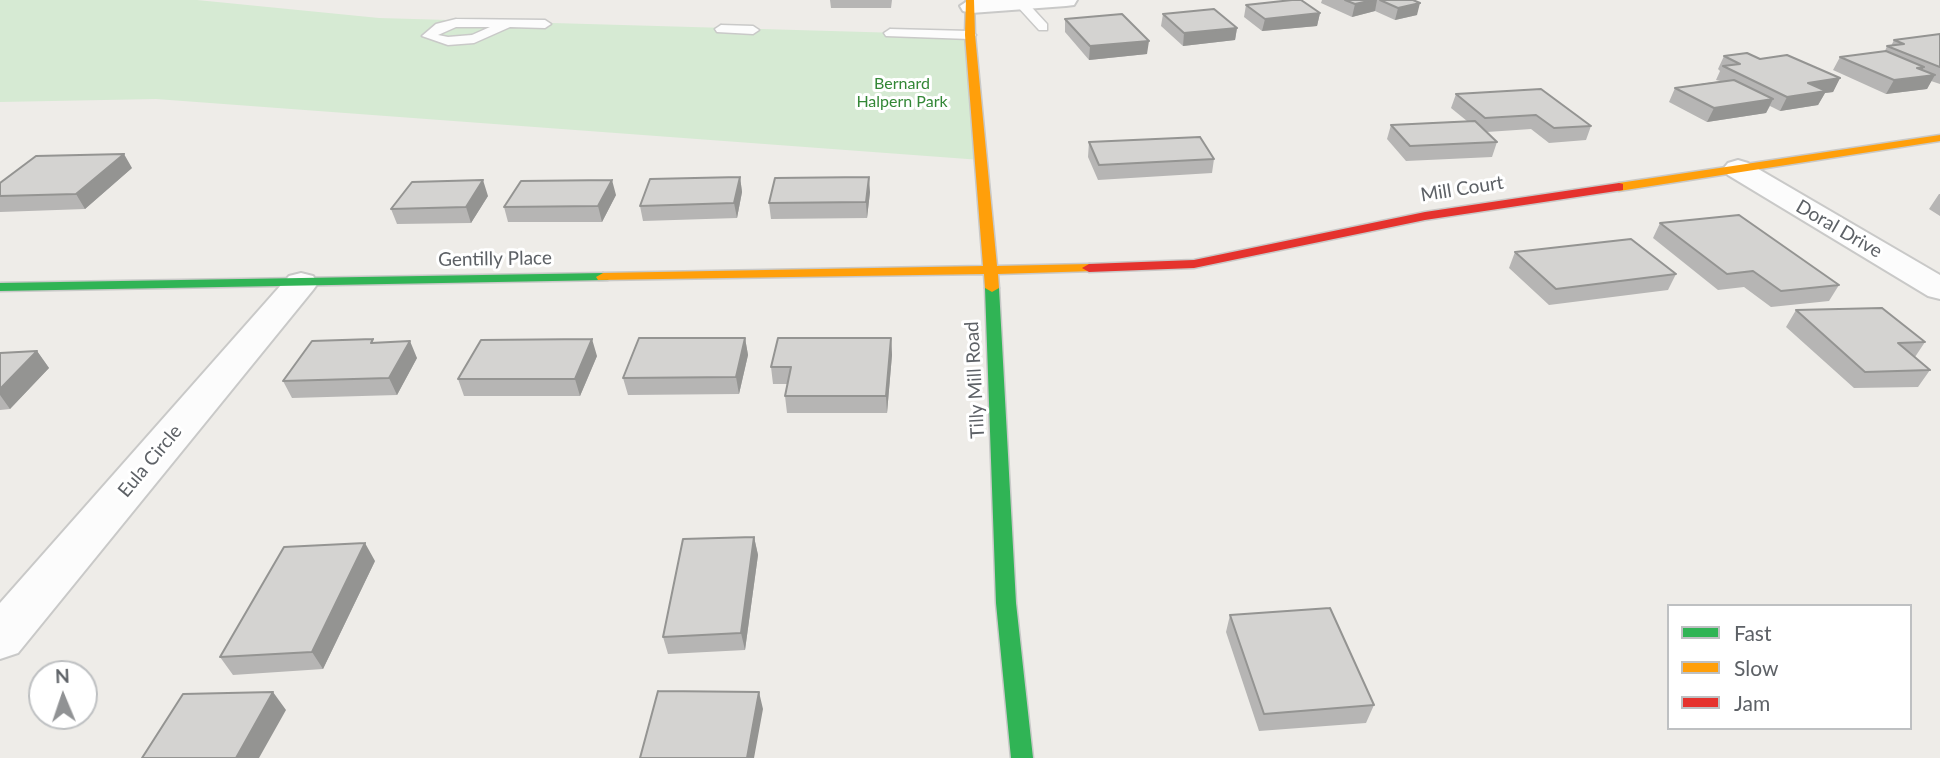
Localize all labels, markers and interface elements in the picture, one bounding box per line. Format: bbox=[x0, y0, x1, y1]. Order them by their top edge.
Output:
park label: Bernard Halpern Park bbox=[856, 74, 948, 112]
street label: Mill Court bbox=[1419, 171, 1505, 207]
street label: Doral Drive bbox=[1792, 195, 1886, 263]
street label: Gentilly Place bbox=[438, 247, 552, 271]
street label: Tilly Mill Road bbox=[961, 321, 989, 439]
street label: Eula Circle bbox=[113, 420, 187, 502]
legend bbox=[1667, 604, 1912, 730]
text: Fast bbox=[1734, 620, 1771, 645]
text: Slow bbox=[1734, 655, 1778, 680]
north arrow bbox=[28, 660, 98, 730]
text: N bbox=[55, 664, 70, 687]
text: Jam bbox=[1734, 690, 1770, 715]

